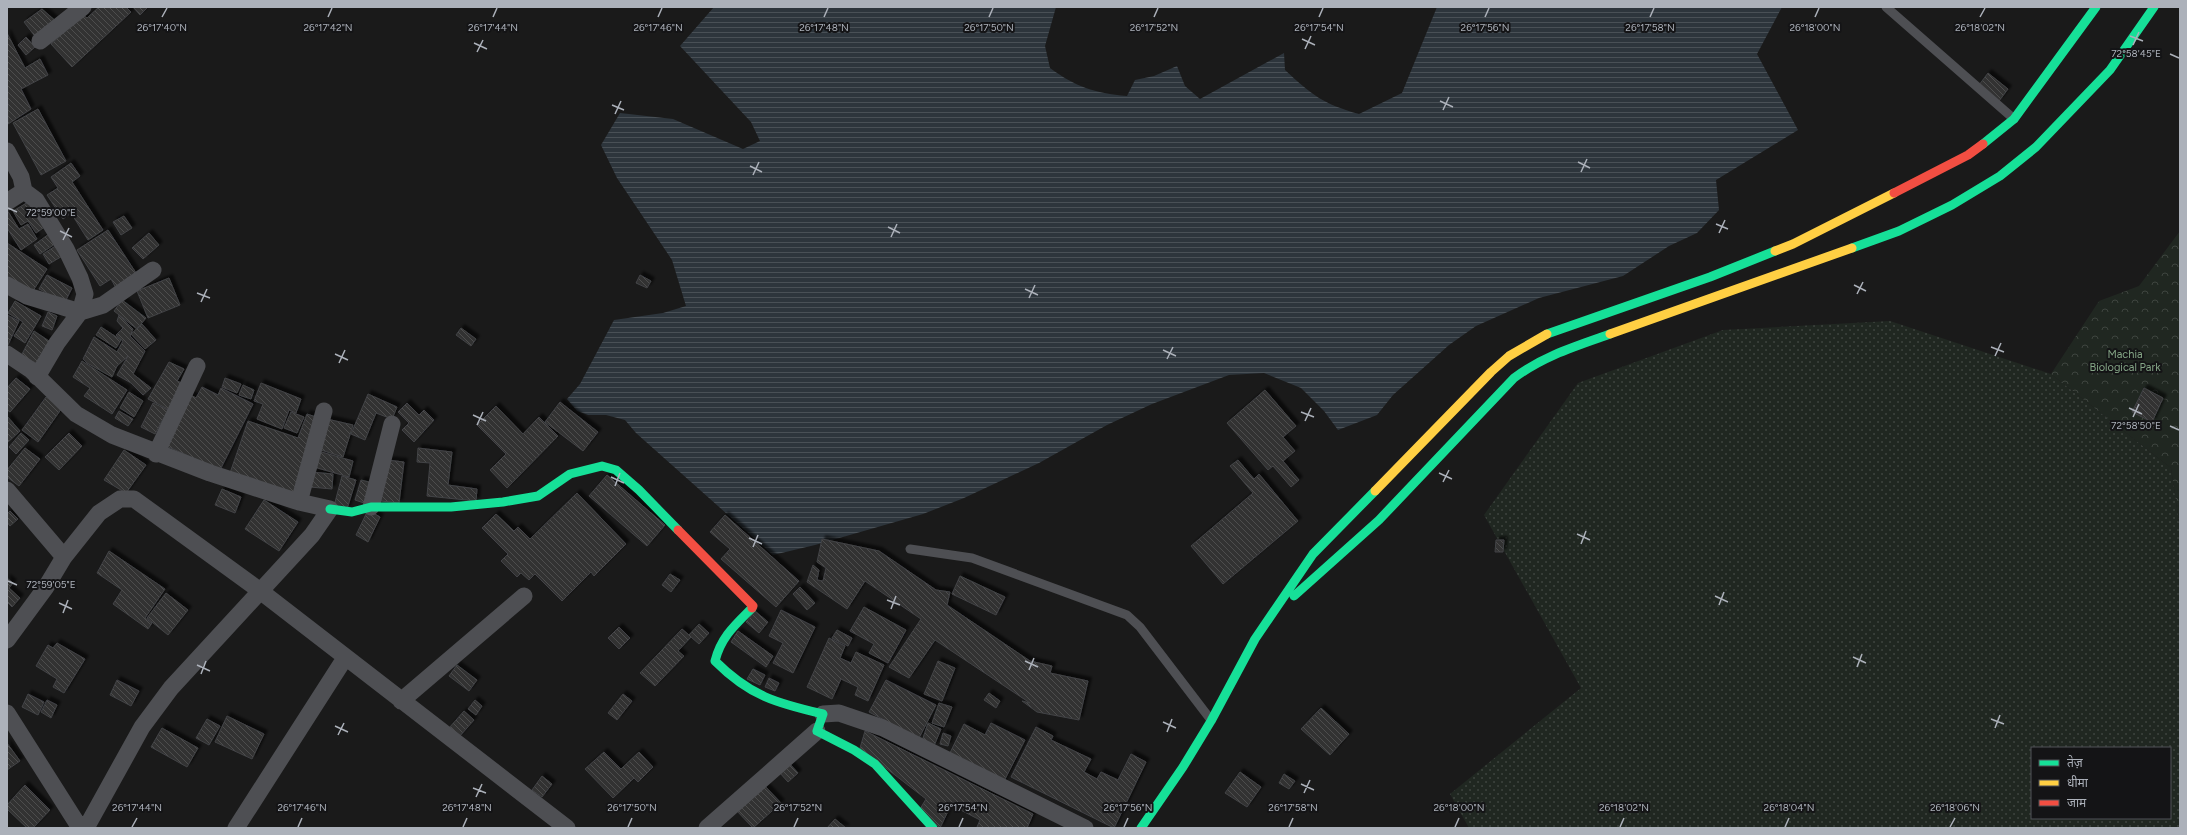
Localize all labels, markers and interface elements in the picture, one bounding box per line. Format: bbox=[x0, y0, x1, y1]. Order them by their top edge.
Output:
text: 26°17'40"N bbox=[137, 21, 187, 34]
text: 26°17'42"N bbox=[303, 21, 353, 34]
text: 26°17'44"N bbox=[468, 21, 518, 34]
text: 26°17'46"N bbox=[633, 21, 683, 34]
text: 26°17'48"N bbox=[799, 21, 849, 34]
text: 26°17'50"N bbox=[964, 21, 1014, 34]
text: 26°17'52"N bbox=[1130, 21, 1178, 34]
text: 26°17'54"N bbox=[1294, 21, 1344, 34]
text: 26°17'56"N bbox=[1461, 21, 1509, 34]
text: 26°17'58"N bbox=[1625, 21, 1675, 34]
text: 26°18'00"N bbox=[1790, 21, 1840, 34]
text: 26°18'02"N bbox=[1955, 21, 2005, 34]
text: 72°58'45"E bbox=[2111, 47, 2161, 60]
text: 72°59'00"E bbox=[26, 206, 76, 219]
park label: Machia Biological Park bbox=[2089, 348, 2161, 374]
text: 72°58'50"E bbox=[2111, 419, 2161, 432]
text: 72°59'05"E bbox=[26, 578, 76, 591]
legend bbox=[2031, 747, 2171, 819]
text: तेज़ bbox=[2067, 755, 2084, 770]
text: धीमा bbox=[2067, 775, 2089, 790]
text: जाम bbox=[2067, 796, 2087, 810]
text: 26°17'44"N bbox=[112, 801, 162, 814]
text: 26°17'46"N bbox=[277, 801, 327, 814]
text: 26°17'48"N bbox=[442, 801, 492, 814]
text: 26°17'50"N bbox=[607, 801, 657, 814]
text: 26°17'52"N bbox=[774, 801, 822, 814]
text: 26°17'54"N bbox=[938, 801, 988, 814]
text: 26°17'56"N bbox=[1104, 801, 1152, 814]
text: 26°17'58"N bbox=[1268, 801, 1318, 814]
text: 26°18'00"N bbox=[1434, 801, 1484, 814]
text: 26°18'02"N bbox=[1599, 801, 1649, 814]
text: 26°18'04"N bbox=[1764, 801, 1814, 814]
text: 26°18'06"N bbox=[1930, 801, 1980, 814]

